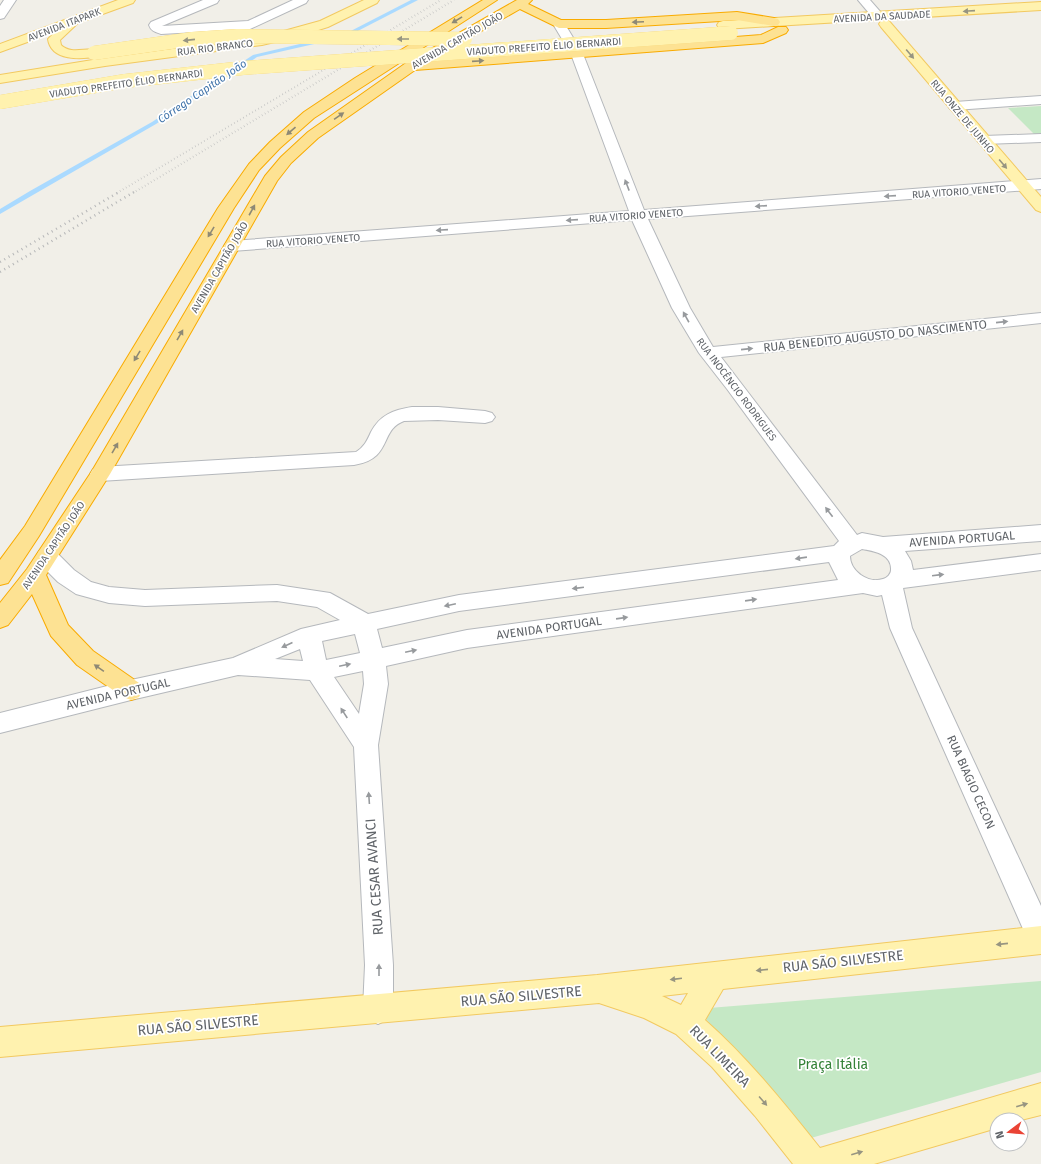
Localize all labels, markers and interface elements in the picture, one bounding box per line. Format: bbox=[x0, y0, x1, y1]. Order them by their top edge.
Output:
street label: AVENIDA ITAPARK bbox=[26, 5, 103, 44]
one-way arrow bbox=[963, 7, 975, 14]
street label: AVENIDA DA SAUDADE bbox=[833, 8, 931, 26]
street label: AVENIDA CAPITÃO JOÃO bbox=[409, 9, 505, 72]
one-way arrow bbox=[451, 17, 463, 24]
one-way arrow bbox=[632, 19, 644, 26]
street label: VIADUTO PREFEITO ÉLIO BERNARDI bbox=[466, 34, 622, 58]
one-way arrow bbox=[183, 36, 195, 43]
one-way arrow bbox=[396, 36, 409, 42]
street label: RUA RIO BRANCO bbox=[176, 37, 254, 59]
one-way arrow bbox=[906, 49, 915, 59]
water label: Córrego Capitão João bbox=[155, 57, 249, 126]
one-way arrow bbox=[472, 58, 484, 65]
street label: VIADUTO PREFEITO ÉLIO BERNARDI bbox=[48, 65, 204, 101]
street label: RUA ONZE DE JUNHO bbox=[928, 77, 997, 156]
one-way arrow bbox=[334, 112, 344, 120]
one-way arrow bbox=[286, 126, 296, 135]
one-way arrow bbox=[999, 158, 1008, 169]
one-way arrow bbox=[624, 179, 630, 191]
street label: RUA VITORIO VENETO bbox=[912, 183, 1007, 201]
one-way arrow bbox=[884, 192, 896, 199]
one-way arrow bbox=[755, 202, 767, 209]
one-way arrow bbox=[248, 204, 255, 216]
street label: RUA VITORIO VENETO bbox=[589, 207, 684, 225]
one-way arrow bbox=[566, 216, 578, 223]
street label: AVENIDA CAPITÃO JOÃO bbox=[188, 219, 251, 315]
one-way arrow bbox=[436, 226, 448, 233]
one-way arrow bbox=[207, 227, 215, 237]
street label: RUA VITORIO VENETO bbox=[266, 232, 361, 250]
one-way arrow bbox=[683, 311, 690, 322]
street label: RUA BENEDITO AUGUSTO DO NASCIMENTO bbox=[763, 317, 987, 355]
one-way arrow bbox=[996, 319, 1008, 326]
one-way arrow bbox=[177, 329, 184, 341]
street label: RUA INOCÊNCIO RODRIGUES bbox=[694, 335, 780, 444]
one-way arrow bbox=[741, 346, 753, 352]
one-way arrow bbox=[133, 351, 141, 361]
one-way arrow bbox=[112, 442, 119, 454]
street label: AVENIDA CAPITÃO JOÃO bbox=[19, 499, 88, 592]
one-way arrow bbox=[825, 507, 833, 517]
street label: AVENIDA PORTUGAL bbox=[909, 528, 1015, 550]
one-way arrow bbox=[795, 555, 807, 562]
one-way arrow bbox=[932, 572, 944, 578]
one-way arrow bbox=[572, 585, 585, 591]
one-way arrow bbox=[745, 597, 757, 603]
one-way arrow bbox=[443, 602, 456, 608]
street label: AVENIDA PORTUGAL bbox=[496, 614, 603, 642]
one-way arrow bbox=[616, 615, 628, 621]
one-way arrow bbox=[280, 642, 292, 648]
one-way arrow bbox=[405, 648, 417, 654]
one-way arrow bbox=[339, 661, 351, 667]
one-way arrow bbox=[93, 664, 104, 672]
street label: AVENIDA PORTUGAL bbox=[65, 675, 171, 713]
one-way arrow bbox=[340, 708, 348, 718]
street label: RUA BIAGIO CECON bbox=[944, 733, 998, 831]
one-way arrow bbox=[365, 792, 372, 804]
street label: RUA CESAR AVANCI bbox=[362, 818, 387, 936]
one-way arrow bbox=[996, 941, 1008, 947]
street label: RUA SÃO SILVESTRE bbox=[782, 947, 904, 976]
one-way arrow bbox=[376, 963, 382, 976]
one-way arrow bbox=[756, 967, 768, 973]
one-way arrow bbox=[670, 976, 682, 983]
street label: RUA SÃO SILVESTRE bbox=[460, 983, 582, 1010]
street label: RUA SÃO SILVESTRE bbox=[137, 1012, 259, 1039]
street label: RUA LIMEIRA bbox=[686, 1022, 753, 1091]
park label: Praça Itália bbox=[798, 1056, 868, 1073]
one-way arrow bbox=[758, 1096, 767, 1107]
one-way arrow bbox=[1016, 1102, 1028, 1108]
north arrow bbox=[989, 1112, 1029, 1152]
text: N bbox=[993, 1129, 1007, 1140]
one-way arrow bbox=[851, 1150, 863, 1156]

